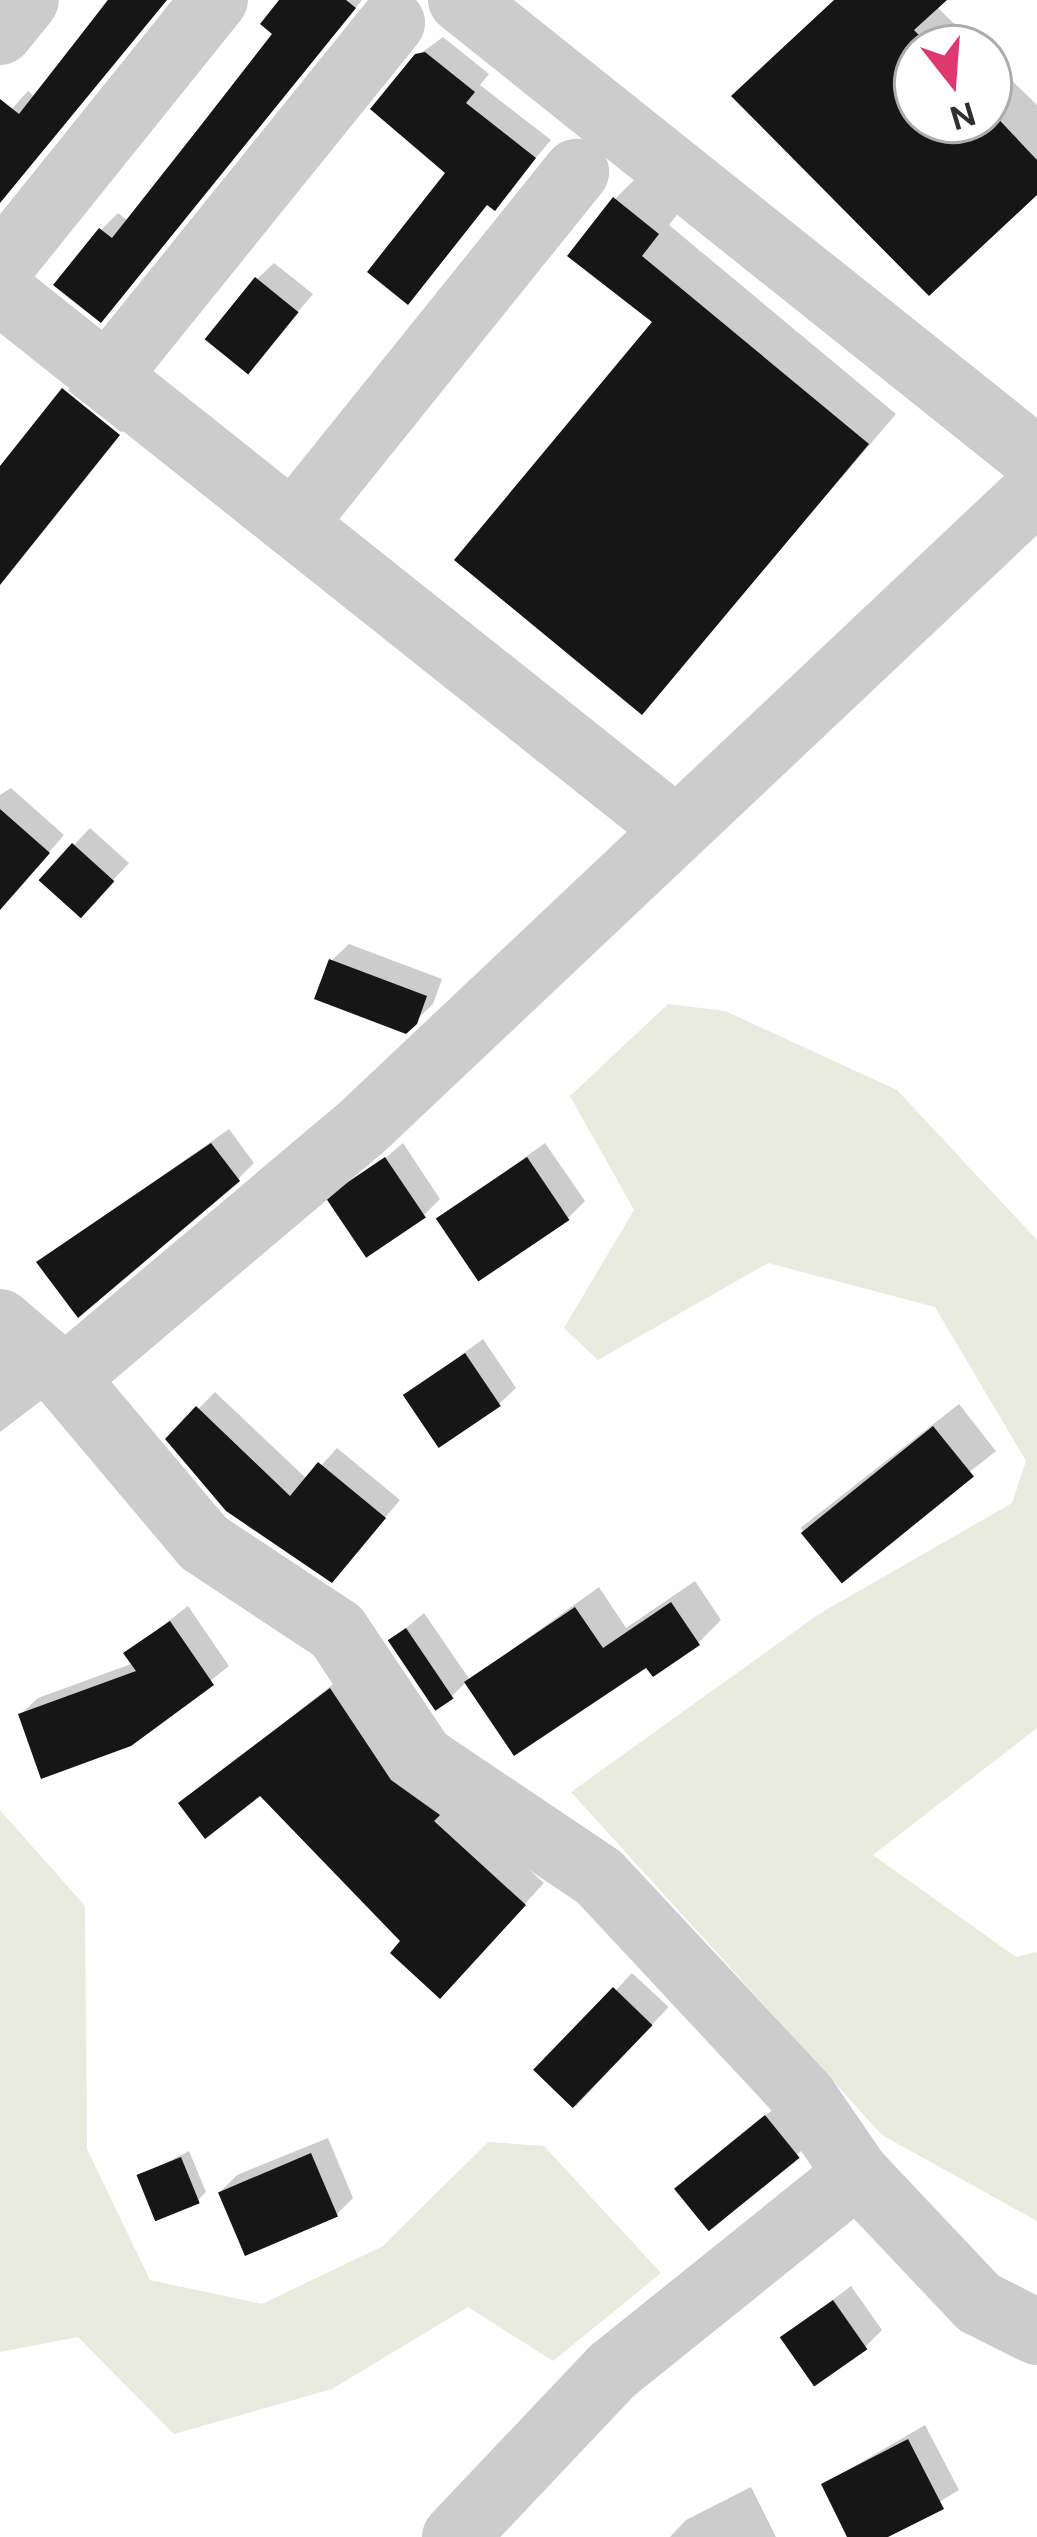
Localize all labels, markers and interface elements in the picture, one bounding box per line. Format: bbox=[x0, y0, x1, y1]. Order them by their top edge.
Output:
north arrow bbox=[893, 24, 1013, 144]
text: N bbox=[945, 92, 981, 140]

